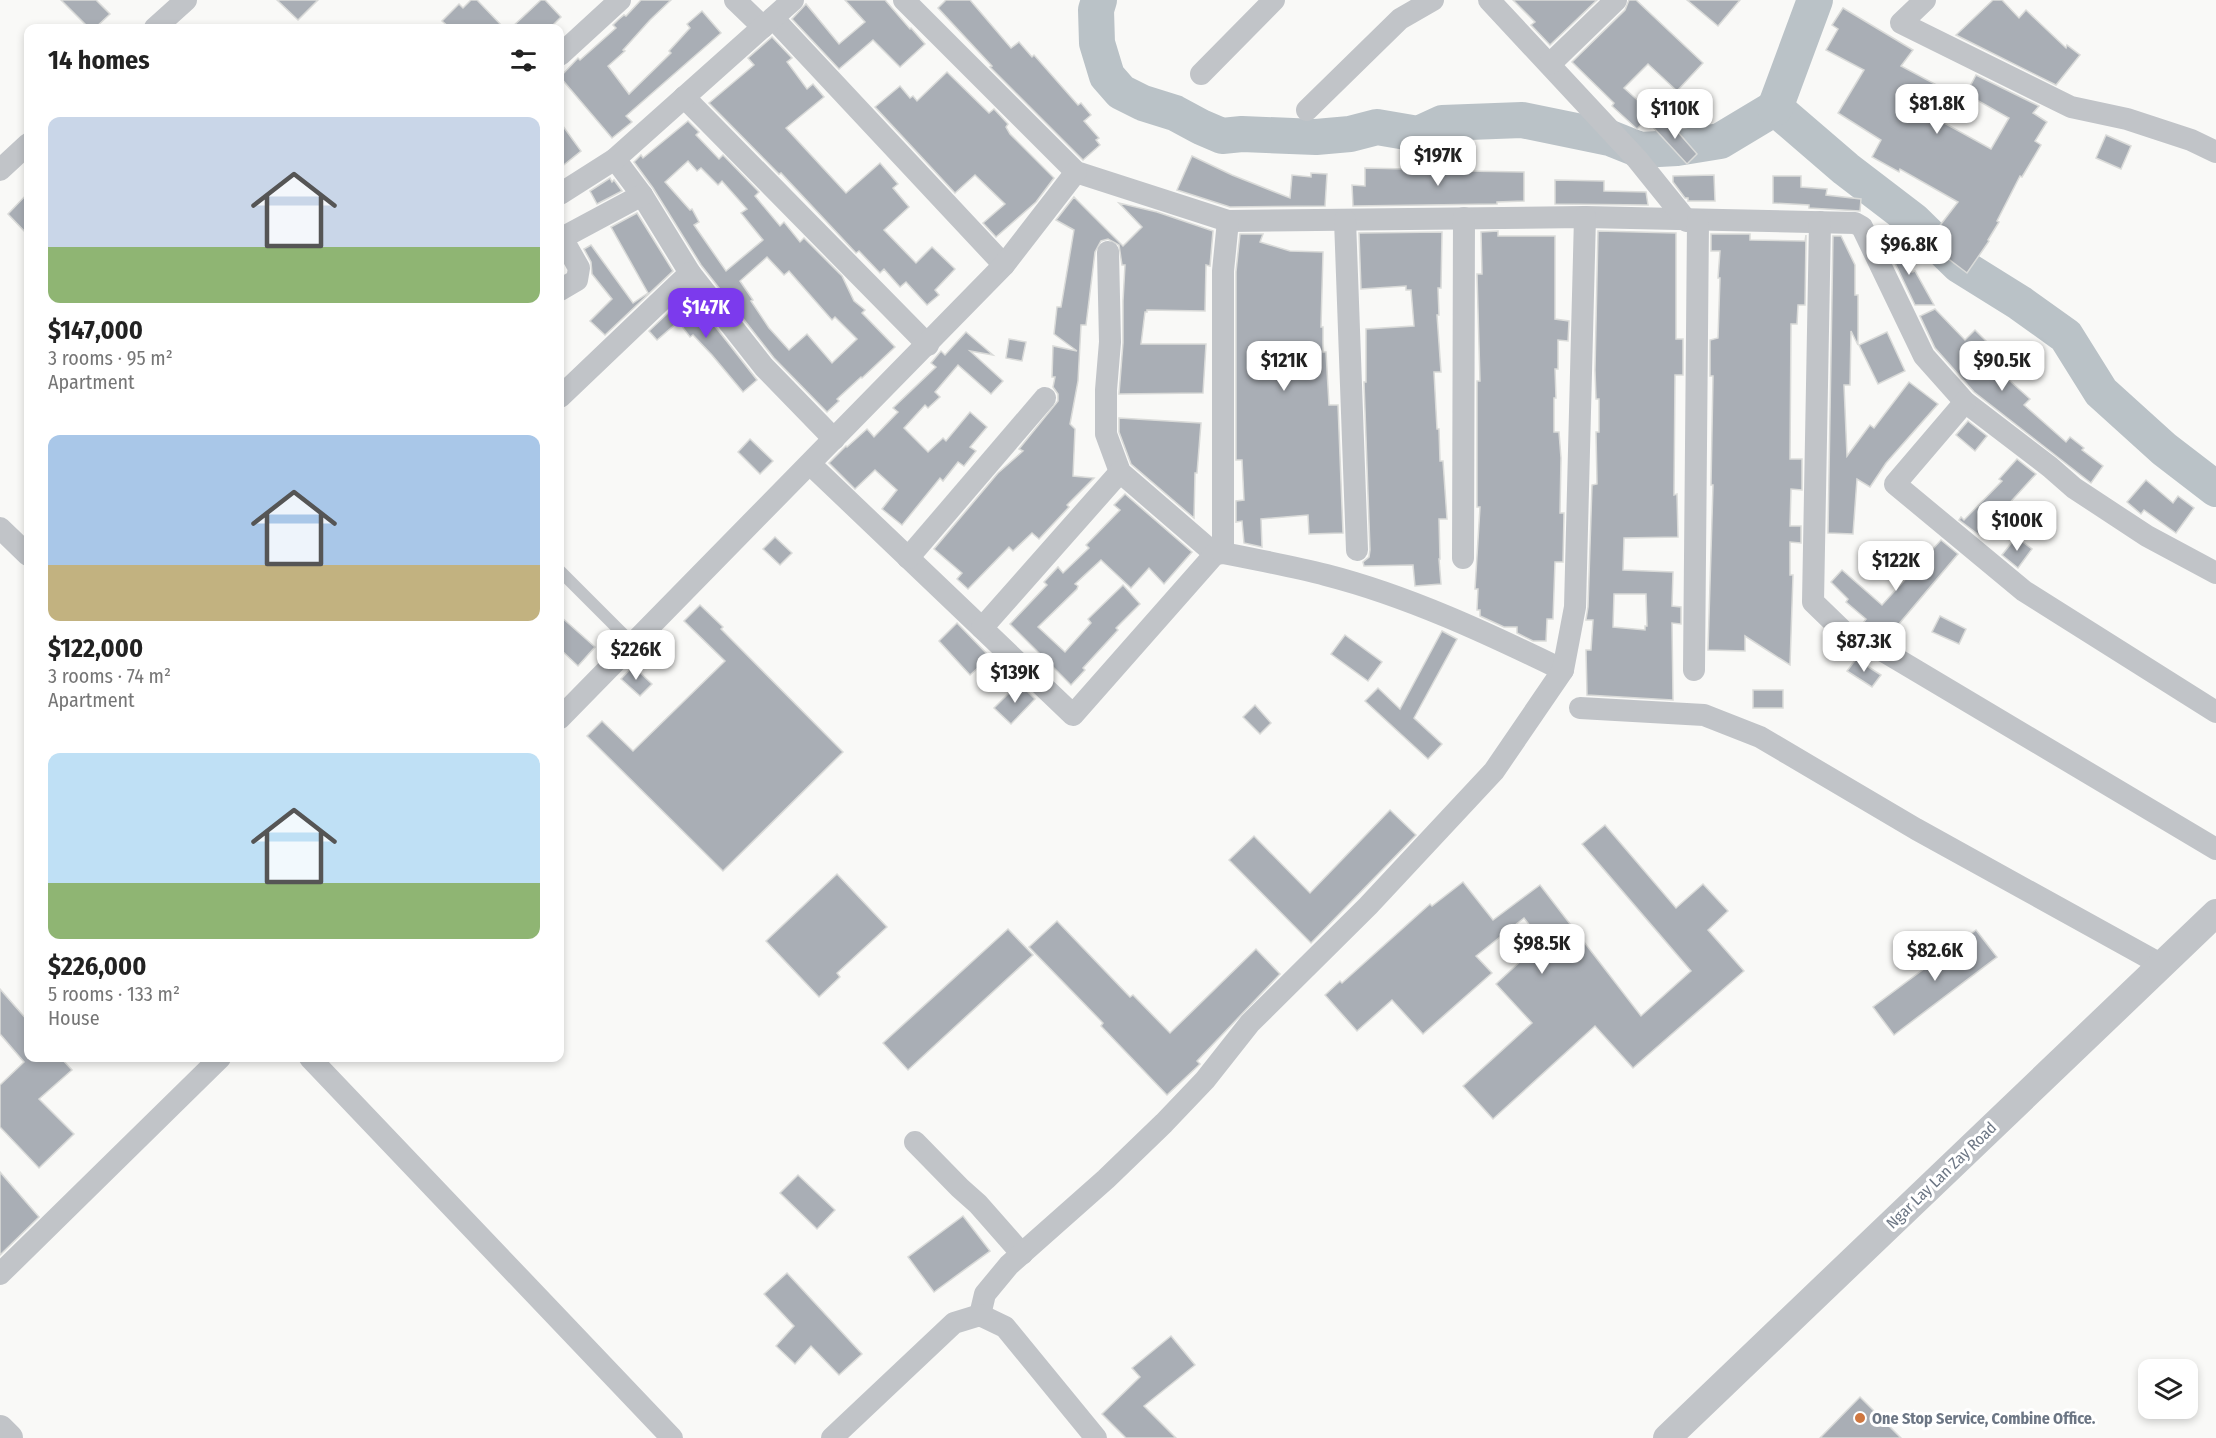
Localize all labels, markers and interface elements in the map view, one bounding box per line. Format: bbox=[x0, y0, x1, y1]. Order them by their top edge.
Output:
icon: filters bbox=[507, 44, 540, 77]
text: 14 homes bbox=[48, 45, 150, 76]
pin: $81.8K bbox=[1888, 84, 1986, 135]
pin: $110K bbox=[1633, 89, 1717, 140]
text: $81.8K bbox=[1909, 91, 1965, 115]
text: $110K bbox=[1651, 96, 1699, 120]
pin: $197K bbox=[1396, 136, 1480, 187]
text: $197K bbox=[1414, 143, 1462, 167]
icon: home bbox=[240, 156, 348, 264]
pin: $96.8K bbox=[1860, 225, 1958, 276]
text: $96.8K bbox=[1880, 232, 1938, 256]
pin: $147K bbox=[664, 288, 748, 339]
text: $147K bbox=[682, 295, 730, 319]
text: $147,000 bbox=[48, 315, 143, 346]
pin: $121K bbox=[1242, 341, 1326, 392]
pin: $90.5K bbox=[1953, 341, 2051, 392]
text: 3 rooms · 95 m² bbox=[48, 346, 173, 370]
text: $121K bbox=[1261, 348, 1307, 372]
text: $90.5K bbox=[1973, 348, 2031, 372]
text: Apartment bbox=[48, 370, 135, 394]
icon: home bbox=[240, 474, 348, 582]
pin: $100K bbox=[1975, 501, 2059, 552]
text: $100K bbox=[1991, 508, 2043, 532]
pin: $122K bbox=[1854, 541, 1938, 592]
text: $122K bbox=[1872, 548, 1920, 572]
pin: $87.3K bbox=[1815, 622, 1913, 673]
text: $87.3K bbox=[1837, 629, 1891, 653]
pin: $226K bbox=[594, 630, 678, 681]
text: $122,000 bbox=[48, 633, 143, 664]
text: $226K bbox=[611, 637, 661, 661]
pin: $139K bbox=[973, 653, 1057, 704]
text: $139K bbox=[991, 660, 1039, 684]
text: 3 rooms · 74 m² bbox=[48, 664, 171, 688]
text: Apartment bbox=[48, 688, 135, 712]
icon: home bbox=[240, 792, 348, 900]
pin: $98.5K bbox=[1493, 924, 1591, 975]
text: $98.5K bbox=[1514, 931, 1570, 955]
pin: $82.6K bbox=[1886, 931, 1984, 982]
text: $82.6K bbox=[1907, 938, 1963, 962]
text: $226,000 bbox=[48, 951, 146, 982]
text: 5 rooms · 133 m² bbox=[48, 982, 180, 1006]
text: House bbox=[48, 1006, 100, 1030]
street label: Ngar Lay Lan Zay Road bbox=[1882, 1118, 2000, 1233]
map controls bbox=[2138, 1359, 2198, 1419]
button: layers bbox=[2138, 1359, 2198, 1419]
place label: One Stop Service, Combine Office. bbox=[1872, 1409, 2096, 1428]
marker: One Stop Service, Combine Office. bbox=[1853, 1411, 1867, 1425]

